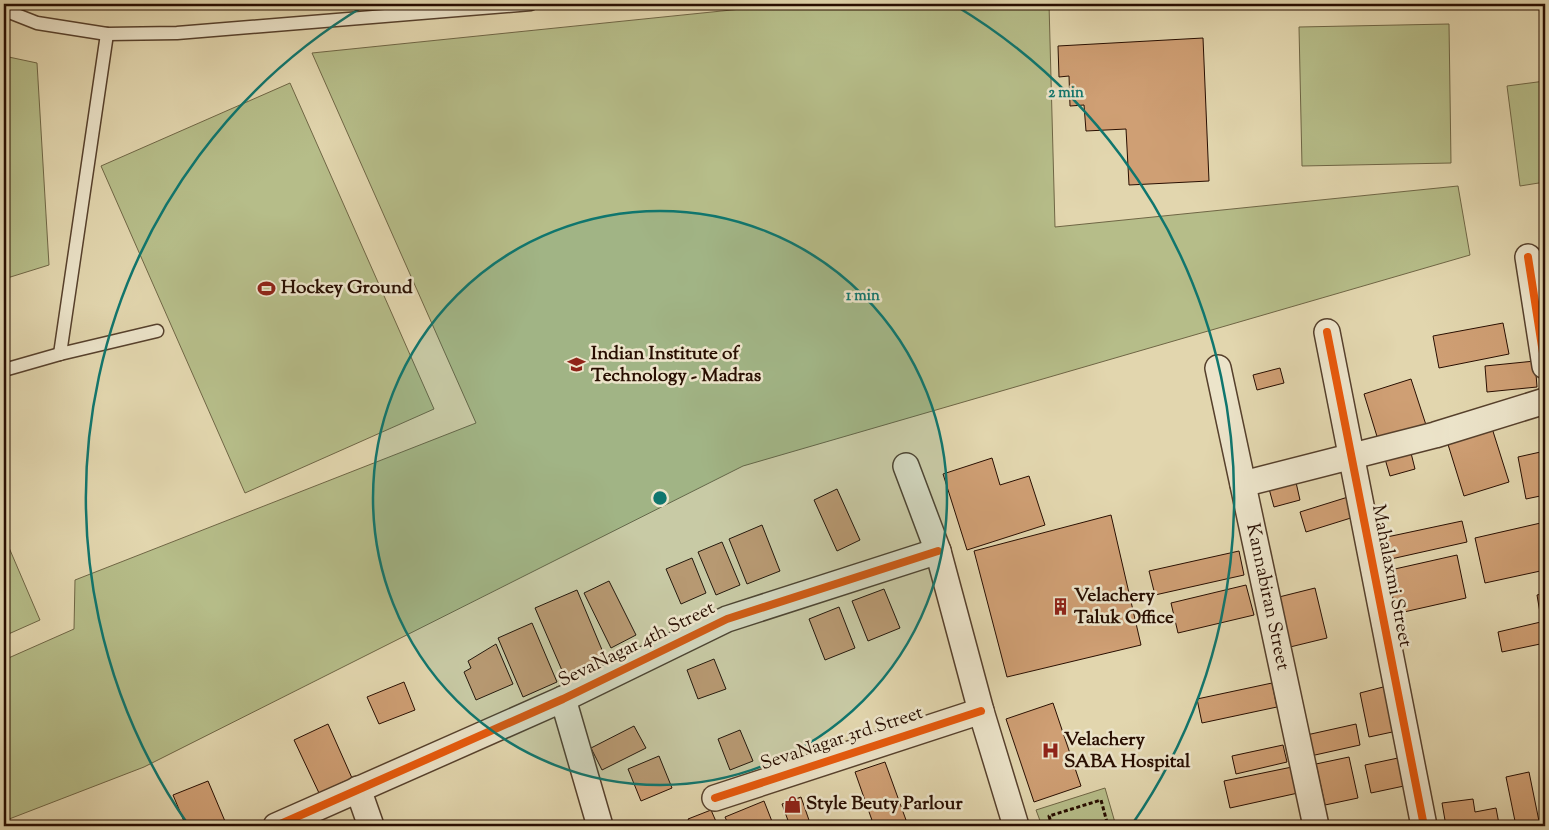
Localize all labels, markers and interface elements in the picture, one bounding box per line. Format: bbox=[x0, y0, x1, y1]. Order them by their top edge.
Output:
text: 2 min bbox=[1048, 83, 1084, 104]
place label: Hockey Ground bbox=[281, 275, 413, 302]
sports icon: Hockey Ground bbox=[257, 278, 277, 298]
text: 1 min bbox=[846, 286, 880, 307]
place label: Indian Institute of Technology - Madras bbox=[591, 341, 762, 390]
school or university icon: Indian Institute of Technology - Madras bbox=[567, 355, 587, 375]
centre of rings bbox=[651, 489, 669, 507]
street label: Mahalaxmi Street bbox=[1364, 502, 1418, 650]
street label: Kannabiran Street bbox=[1238, 521, 1296, 673]
place label: Velachery Taluk Office bbox=[1074, 583, 1174, 632]
street label: SevaNagar 4th Street bbox=[554, 595, 720, 695]
building icon: Velachery Taluk Office bbox=[1050, 597, 1070, 617]
street label: SevaNagar 3rd Street bbox=[757, 700, 927, 778]
place label: Velachery SABA Hospital bbox=[1064, 727, 1191, 776]
hospital icon: Velachery SABA Hospital bbox=[1040, 741, 1060, 761]
place label: Style Beuty Parlour bbox=[806, 791, 963, 818]
shop icon: Style Beuty Parlour bbox=[782, 794, 802, 814]

